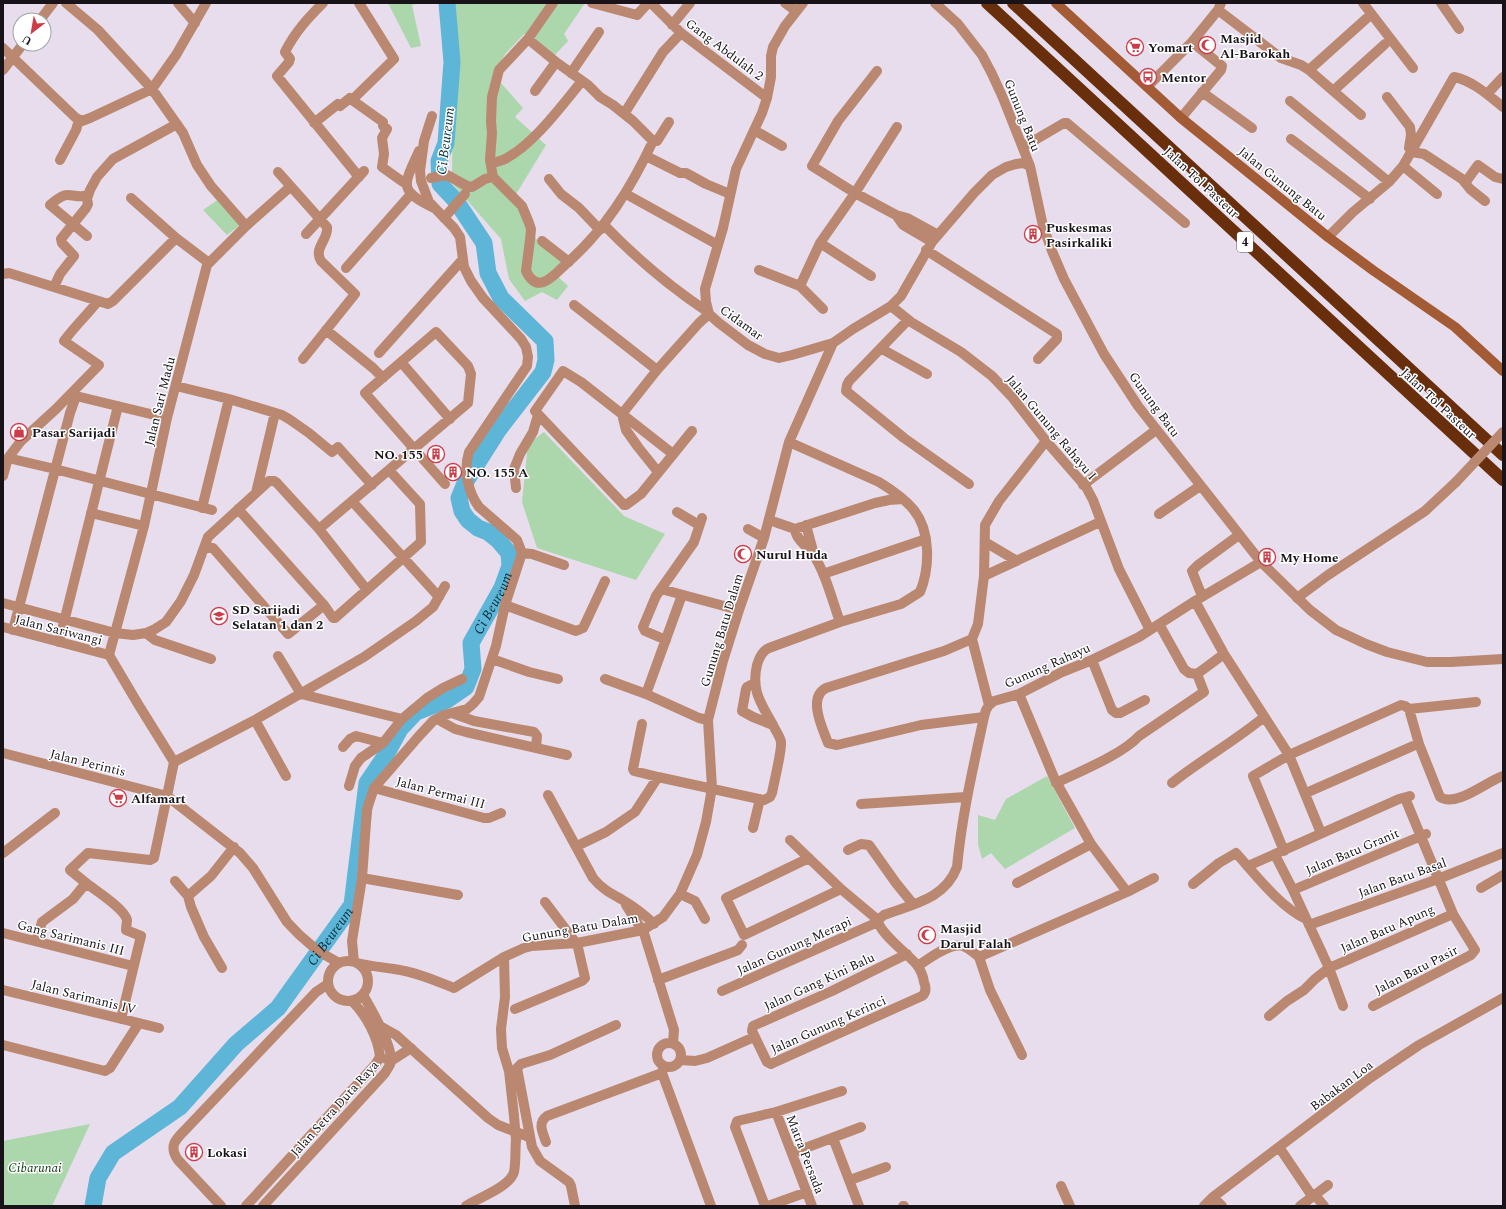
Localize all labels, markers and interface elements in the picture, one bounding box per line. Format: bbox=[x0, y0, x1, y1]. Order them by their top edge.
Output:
north arrow bbox=[12, 12, 52, 52]
street label: Gang Abdulah 2 bbox=[681, 14, 768, 86]
place label: Masjid Al-Barokah bbox=[1220, 29, 1290, 64]
text: U bbox=[19, 30, 35, 50]
mosque icon: Masjid Al-Barokah bbox=[1197, 35, 1217, 55]
supermarket icon: Yomart bbox=[1125, 37, 1145, 57]
place label: Yomart bbox=[1148, 38, 1193, 58]
bus stop icon: Mentor bbox=[1138, 67, 1158, 87]
place label: Mentor bbox=[1161, 68, 1206, 88]
street label: Gunung Batu bbox=[998, 76, 1046, 155]
water label: Ci Beureum bbox=[431, 106, 460, 176]
street label: Jalan Tol Pasteur bbox=[1159, 142, 1244, 223]
street label: Jalan Gunung Batu bbox=[1234, 142, 1331, 226]
place label: Puskesmas Pasirkaliki bbox=[1046, 218, 1112, 253]
building icon: Puskesmas Pasirkaliki bbox=[1023, 224, 1043, 244]
road number: 4 bbox=[1237, 232, 1253, 252]
street label: Cidamar bbox=[715, 300, 767, 346]
street label: Jalan Sari Madu bbox=[139, 354, 181, 448]
street label: Jalan Tol Pasteur bbox=[1396, 363, 1481, 444]
street label: Gunung Batu bbox=[1124, 368, 1185, 442]
street label: Jalan Gunung Rahayu I bbox=[1001, 370, 1102, 485]
shop icon: Pasar Sarijadi bbox=[9, 422, 29, 442]
place label: Pasar Sarijadi bbox=[32, 423, 116, 443]
building icon: NO. 155 bbox=[426, 444, 446, 464]
place label: NO. 155 bbox=[374, 445, 423, 465]
building icon: NO. 155 A bbox=[443, 462, 463, 482]
place label: NO. 155 A bbox=[466, 463, 528, 483]
mosque icon: Nurul Huda bbox=[733, 544, 753, 564]
place label: Nurul Huda bbox=[756, 545, 828, 565]
building icon: My Home bbox=[1257, 547, 1277, 567]
place label: My Home bbox=[1280, 548, 1339, 568]
water label: Ci Beureum bbox=[468, 569, 518, 638]
street label: Gunung Batu Dalam bbox=[695, 571, 749, 690]
place label: SD Sarijadi Selatan 1 dan 2 bbox=[232, 600, 323, 635]
school or university icon: SD Sarijadi Selatan 1 dan 2 bbox=[209, 606, 229, 626]
street label: Jalan Sariwangi bbox=[13, 609, 105, 651]
street label: Gunung Rahayu bbox=[1001, 638, 1094, 694]
street label: Jalan Perintis bbox=[48, 744, 128, 782]
street label: Jalan Permai III bbox=[394, 771, 488, 814]
supermarket icon: Alfamart bbox=[108, 788, 128, 808]
place label: Alfamart bbox=[131, 789, 186, 809]
street label: Jalan Batu Granit bbox=[1303, 823, 1403, 881]
street label: Jalan Batu Basal bbox=[1355, 853, 1449, 903]
street label: Jalan Batu Apung bbox=[1337, 899, 1438, 959]
water label: Ci Beureum bbox=[302, 903, 359, 970]
street label: Gunung Batu Dalam bbox=[520, 908, 640, 948]
street label: Jalan Gunung Merapi bbox=[734, 912, 855, 980]
street label: Gang Sarimanis III bbox=[15, 915, 127, 961]
place label: Masjid Darul Falah bbox=[940, 919, 1011, 954]
mosque icon: Masjid Darul Falah bbox=[917, 925, 937, 945]
street label: Jalan Batu Pasir bbox=[1371, 940, 1462, 1000]
street label: Jalan Gang Kini Balu bbox=[761, 947, 878, 1016]
street label: Jalan Sarimanis IV bbox=[29, 974, 139, 1020]
street label: Jalan Gunung Kerinci bbox=[767, 990, 889, 1059]
street label: Jalan Setra Duta Raya bbox=[286, 1055, 384, 1162]
street label: Babakan Loa bbox=[1306, 1055, 1378, 1116]
street label: Matra Persada bbox=[781, 1112, 830, 1198]
building icon: Lokasi bbox=[184, 1142, 204, 1162]
place label: Lokasi bbox=[207, 1143, 247, 1163]
park label: Cibarunai bbox=[8, 1158, 62, 1178]

